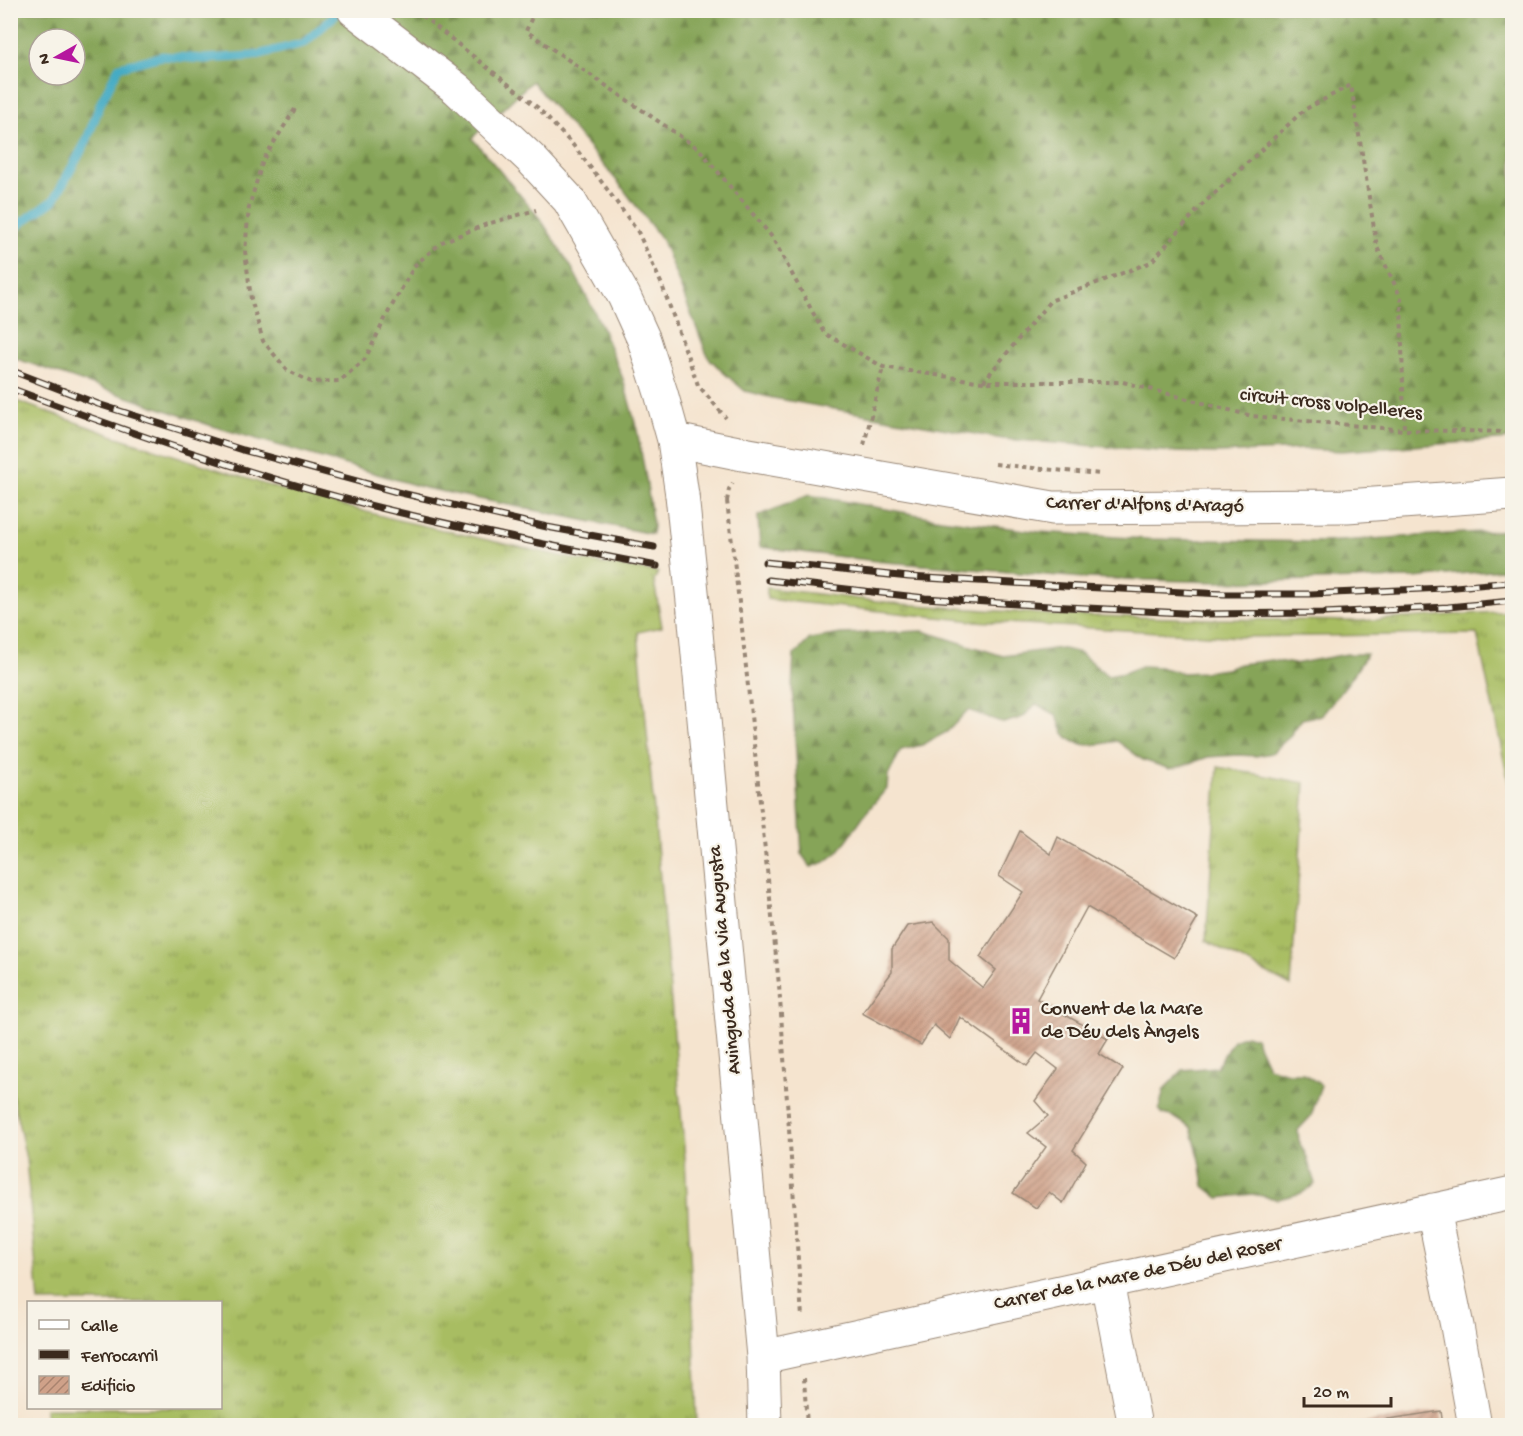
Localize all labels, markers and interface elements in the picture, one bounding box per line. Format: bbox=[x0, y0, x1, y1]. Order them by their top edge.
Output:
north arrow bbox=[27, 27, 87, 87]
text: N bbox=[35, 52, 56, 65]
street label: circuit cross volpelleres bbox=[1239, 384, 1424, 426]
street label: Carrer d'Alfons d'Aragó bbox=[1046, 493, 1244, 519]
street label: Avinguda de la Via Augusta bbox=[704, 844, 747, 1075]
place label: Convent de la Mare de Déu dels Àngels bbox=[1041, 999, 1203, 1045]
building icon: Convent de la Mare de Déu dels Àngels bbox=[1006, 1006, 1036, 1036]
street label: Carrer de la Mare de Déu del Roser bbox=[992, 1233, 1286, 1317]
legend bbox=[27, 1301, 222, 1409]
text: Calle bbox=[81, 1317, 119, 1338]
text: Ferrocarril bbox=[80, 1347, 158, 1368]
scale bar bbox=[1304, 1370, 1391, 1408]
text: Edificio bbox=[81, 1377, 135, 1398]
text: 20 m bbox=[1313, 1383, 1349, 1404]

